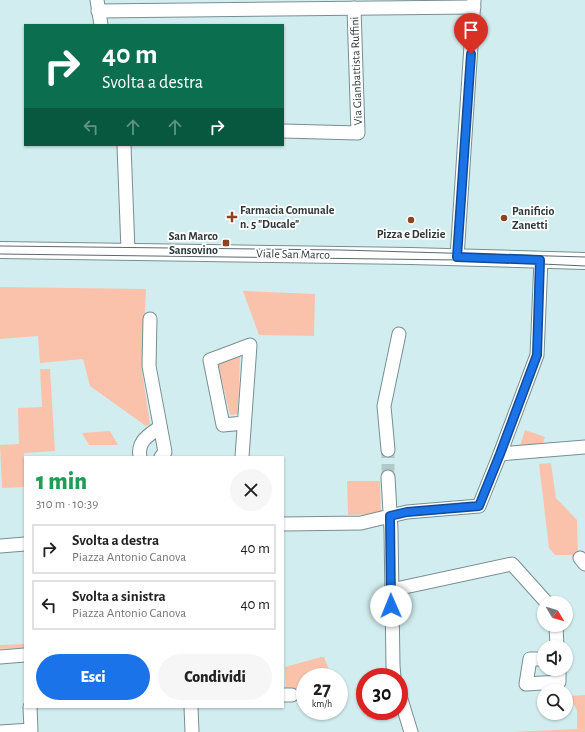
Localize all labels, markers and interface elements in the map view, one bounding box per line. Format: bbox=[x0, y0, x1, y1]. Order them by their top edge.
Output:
pin bbox=[454, 13, 488, 54]
street label: Via Gianbattista Ruffini bbox=[348, 16, 364, 126]
icon: arrive bbox=[460, 19, 482, 41]
icon: right bbox=[36, 40, 88, 92]
text: 40 m bbox=[102, 41, 158, 69]
text: Svolta a destra bbox=[102, 74, 203, 92]
icon: left bbox=[80, 116, 102, 138]
icon: ahead bbox=[122, 116, 144, 138]
icon: ahead bbox=[164, 116, 186, 138]
icon: right bbox=[206, 116, 228, 138]
place label: Farmacia Comunale n. 5 "Ducale" bbox=[240, 204, 335, 230]
place label: Panificio Zanetti bbox=[512, 205, 554, 231]
marker: Farmacia Comunale n. 5 "Ducale" bbox=[227, 212, 237, 222]
marker: Panificio Zanetti bbox=[499, 213, 509, 223]
marker: Pizza e Delizie bbox=[406, 215, 416, 225]
place label: Pizza e Delizie bbox=[377, 228, 446, 240]
place label: San Marco Sansovino bbox=[168, 230, 218, 256]
marker: San Marco Sansovino bbox=[221, 238, 231, 248]
street label: Viale San Marco bbox=[256, 247, 330, 261]
button: close bbox=[230, 469, 272, 511]
text: 1 min bbox=[36, 470, 87, 494]
text: 310 m · 10:39 bbox=[36, 498, 98, 511]
text: Svolta a destra bbox=[72, 533, 159, 548]
icon: right bbox=[38, 538, 60, 560]
text: 40 m bbox=[240, 541, 270, 556]
text: Piazza Antonio Canova bbox=[72, 551, 186, 564]
position arrow bbox=[370, 585, 412, 627]
text: Svolta a sinistra bbox=[72, 589, 166, 604]
icon: left bbox=[38, 594, 60, 616]
north arrow bbox=[537, 596, 573, 632]
map controls bbox=[537, 596, 573, 720]
text: 40 m bbox=[240, 597, 270, 612]
text: Piazza Antonio Canova bbox=[72, 607, 186, 620]
button: sound bbox=[537, 640, 573, 676]
button: Esci bbox=[36, 654, 150, 700]
button: Condividi bbox=[158, 654, 272, 700]
speed limit sign: 30 bbox=[356, 668, 408, 720]
text: 27 bbox=[313, 679, 331, 699]
button: search bbox=[537, 684, 573, 720]
text: km/h bbox=[312, 699, 332, 709]

